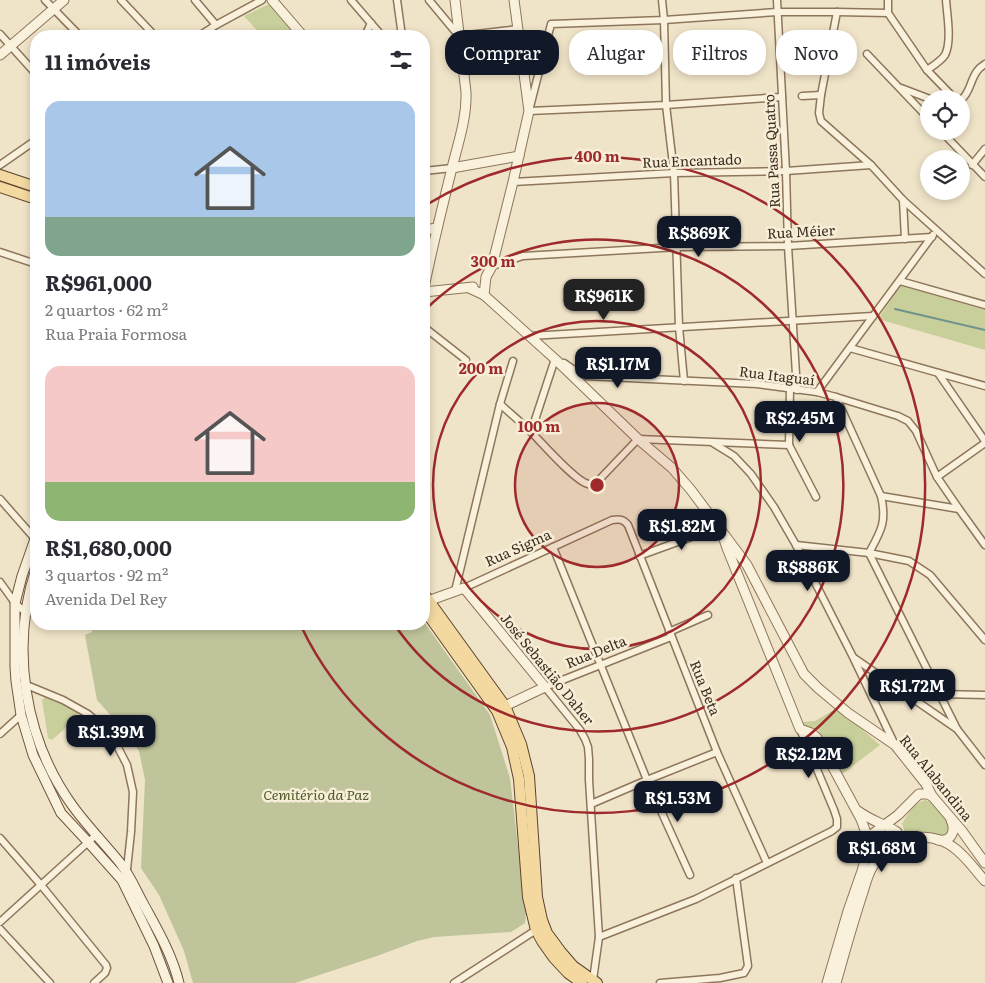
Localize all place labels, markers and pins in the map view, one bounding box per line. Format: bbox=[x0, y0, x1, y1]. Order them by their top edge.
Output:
pin: R$869K bbox=[658, 216, 740, 258]
pin: R$961K bbox=[563, 278, 645, 321]
pin: R$1.17M bbox=[572, 346, 664, 389]
pin: R$2.45M bbox=[754, 400, 846, 443]
centre of rings bbox=[588, 476, 606, 494]
pin: R$1.82M bbox=[636, 508, 728, 551]
pin: R$886K bbox=[767, 550, 849, 592]
pin: R$1.72M bbox=[866, 668, 958, 711]
pin: R$1.39M bbox=[65, 714, 157, 757]
pin: R$2.12M bbox=[763, 736, 855, 779]
pin: R$1.53M bbox=[632, 780, 724, 823]
pin: R$1.68M bbox=[836, 830, 928, 873]

